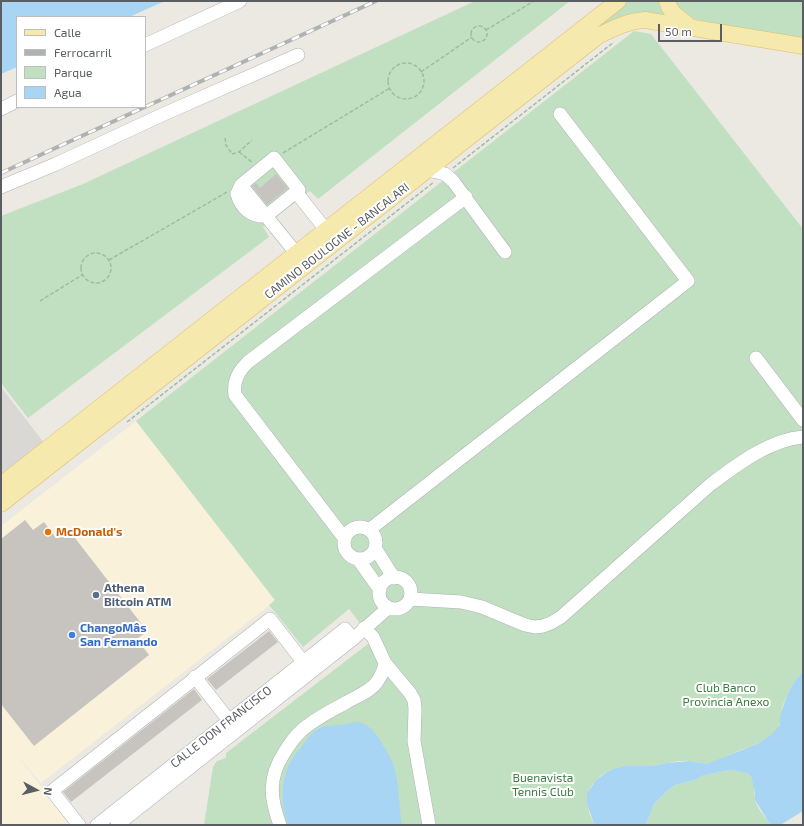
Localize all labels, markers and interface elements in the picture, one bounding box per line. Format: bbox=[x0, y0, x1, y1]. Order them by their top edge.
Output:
legend bbox=[16, 16, 146, 108]
scale bar bbox=[660, 16, 724, 42]
text: 50 m bbox=[665, 24, 692, 38]
text: Calle bbox=[54, 25, 81, 39]
text: Ferrocarril bbox=[54, 45, 112, 59]
text: Parque bbox=[54, 65, 92, 79]
text: Agua bbox=[54, 85, 82, 99]
street label: CAMINO BOULOGNE - BANCALARI bbox=[262, 180, 412, 302]
place label: McDonald's bbox=[56, 525, 122, 539]
marker: McDonald's bbox=[43, 527, 53, 537]
place label: Athena Bitcoin ATM bbox=[104, 581, 171, 609]
marker: Athena Bitcoin ATM bbox=[91, 590, 101, 600]
place label: ChangoMâs San Fernando bbox=[80, 621, 158, 649]
marker: ChangoMâs San Fernando bbox=[67, 630, 77, 640]
park label: Club Banco Provincia Anexo bbox=[683, 681, 769, 709]
street label: CALLE DON FRANCISCO bbox=[168, 683, 274, 771]
north arrow bbox=[16, 770, 56, 810]
park label: Buenavista Tennis Club bbox=[512, 771, 574, 799]
text: N bbox=[41, 787, 55, 796]

